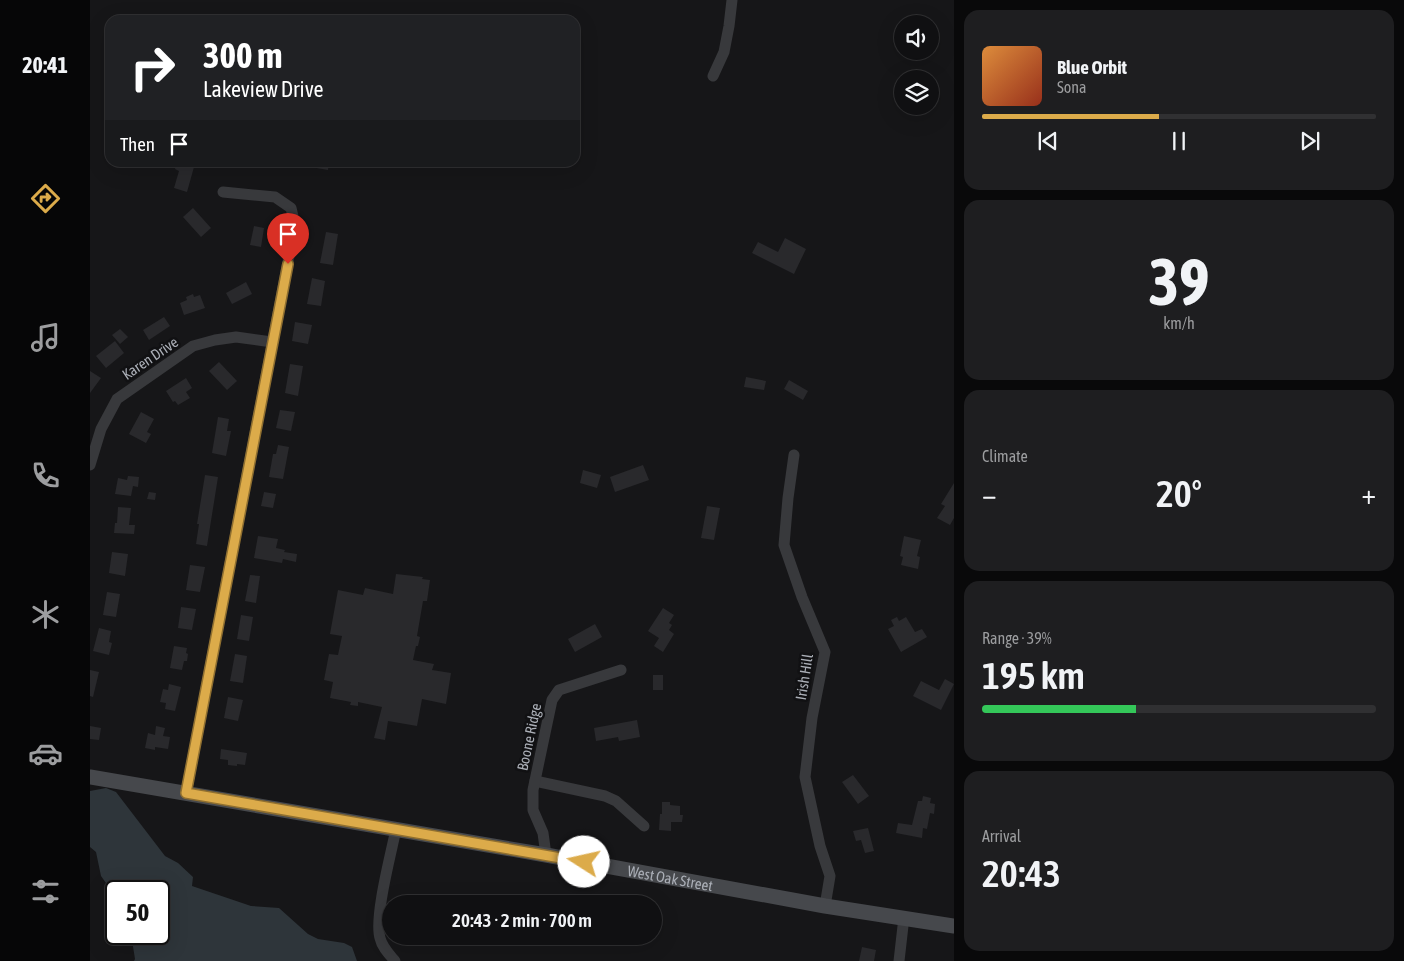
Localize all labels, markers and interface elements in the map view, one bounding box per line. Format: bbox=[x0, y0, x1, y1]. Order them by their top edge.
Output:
map controls bbox=[894, 15, 939, 115]
button: sound bbox=[894, 15, 939, 60]
icon: right bbox=[120, 35, 185, 100]
text: 300 m bbox=[203, 35, 282, 75]
text: 20:41 bbox=[22, 52, 68, 78]
text: Blue Orbit bbox=[1057, 56, 1127, 78]
button: layers bbox=[894, 70, 939, 115]
text: Lakeview Drive bbox=[203, 76, 324, 102]
text: Sona bbox=[1057, 78, 1086, 96]
icon: previous bbox=[1034, 127, 1062, 155]
icon: pause bbox=[1165, 127, 1193, 155]
icon: next bbox=[1296, 127, 1324, 155]
icon: arrive bbox=[165, 130, 193, 158]
text: Then bbox=[120, 133, 155, 155]
icon: directions bbox=[28, 181, 63, 216]
pin bbox=[267, 213, 309, 264]
icon: arrive bbox=[274, 220, 302, 248]
text: 39 bbox=[1148, 244, 1210, 319]
text: km/h bbox=[1163, 314, 1195, 332]
icon: music bbox=[28, 320, 63, 355]
street label: Karen Drive bbox=[119, 333, 181, 383]
text: Climate bbox=[982, 447, 1028, 465]
icon: phone bbox=[28, 458, 63, 493]
text: 20° bbox=[1156, 472, 1202, 515]
text: − bbox=[982, 478, 997, 510]
text: + bbox=[1361, 478, 1376, 510]
icon: climate bbox=[28, 597, 63, 632]
text: Range · 39% bbox=[982, 629, 1052, 647]
street label: Irish Hill bbox=[792, 653, 816, 701]
text: 195 km bbox=[982, 654, 1085, 697]
street label: Boone Ridge bbox=[514, 702, 544, 772]
icon: car bbox=[28, 736, 63, 771]
text: Arrival bbox=[982, 827, 1021, 845]
position arrow bbox=[557, 835, 609, 887]
text: 20:43 bbox=[982, 852, 1061, 895]
street label: West Oak Street bbox=[626, 862, 714, 894]
icon: filters bbox=[28, 874, 63, 909]
speed limit sign: 50 bbox=[105, 880, 170, 945]
text: 20:43 · 2 min · 700 m bbox=[452, 909, 592, 931]

